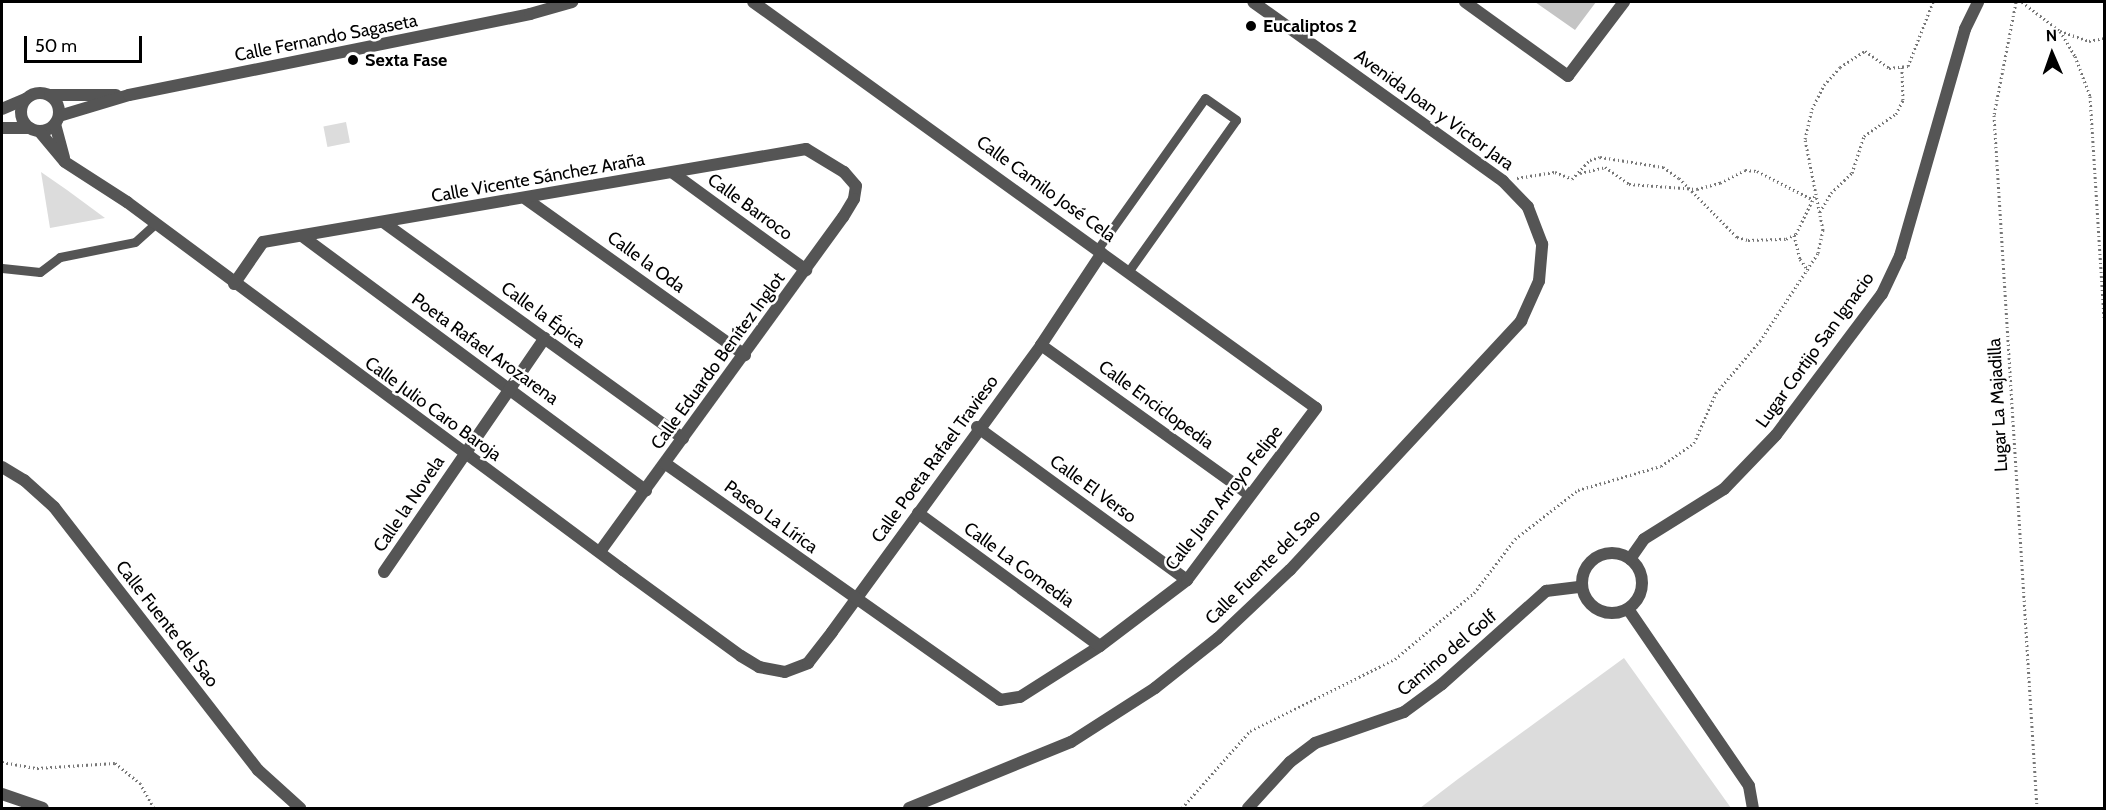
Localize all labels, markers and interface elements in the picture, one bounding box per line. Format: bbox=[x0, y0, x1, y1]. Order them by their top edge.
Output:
street label: Calle Fernando Sagaseta bbox=[233, 10, 419, 66]
place label: Eucaliptos 2 bbox=[1263, 15, 1357, 37]
marker: Eucaliptos 2 bbox=[1244, 19, 1258, 33]
scale bar bbox=[27, 24, 146, 62]
north arrow bbox=[2022, 24, 2082, 84]
text: N bbox=[2045, 26, 2057, 45]
text: 50 m bbox=[35, 35, 77, 57]
street label: Avenida Joan y Victor Jara bbox=[1350, 45, 1518, 175]
place label: Sexta Fase bbox=[365, 49, 447, 71]
marker: Sexta Fase bbox=[346, 53, 360, 67]
street label: Calle Camilo José Cela bbox=[972, 131, 1120, 247]
street label: Calle Vicente Sánchez Araña bbox=[430, 149, 646, 207]
street label: Calle Barroco bbox=[703, 169, 797, 245]
street label: Calle la Oda bbox=[603, 227, 689, 297]
street label: Calle Eduardo Benítez Inglot bbox=[646, 268, 790, 454]
street label: Lugar Cortijo San Ignacio bbox=[1751, 268, 1879, 432]
street label: Calle la Épica bbox=[497, 277, 589, 353]
street label: Poeta Rafael Arozarena bbox=[407, 289, 563, 409]
street label: Lugar La Majadilla bbox=[1984, 338, 2012, 472]
street label: Calle Julio Caro Baroja bbox=[360, 352, 506, 466]
street label: Calle Enciclopedia bbox=[1094, 356, 1218, 454]
street label: Calle Poeta Rafael Travieso bbox=[867, 371, 1003, 547]
street label: Calle Juan Arroyo Felipe bbox=[1161, 421, 1287, 575]
street label: Calle El Verso bbox=[1045, 450, 1141, 528]
street label: Calle la Novela bbox=[369, 452, 449, 556]
street label: Paseo La Lírica bbox=[720, 476, 822, 558]
street label: Calle Fuente del Sao bbox=[1201, 505, 1325, 629]
street label: Calle La Comedia bbox=[960, 518, 1078, 612]
street label: Calle Fuente del Sao bbox=[111, 556, 223, 692]
street label: Camino del Golf bbox=[1393, 605, 1501, 701]

